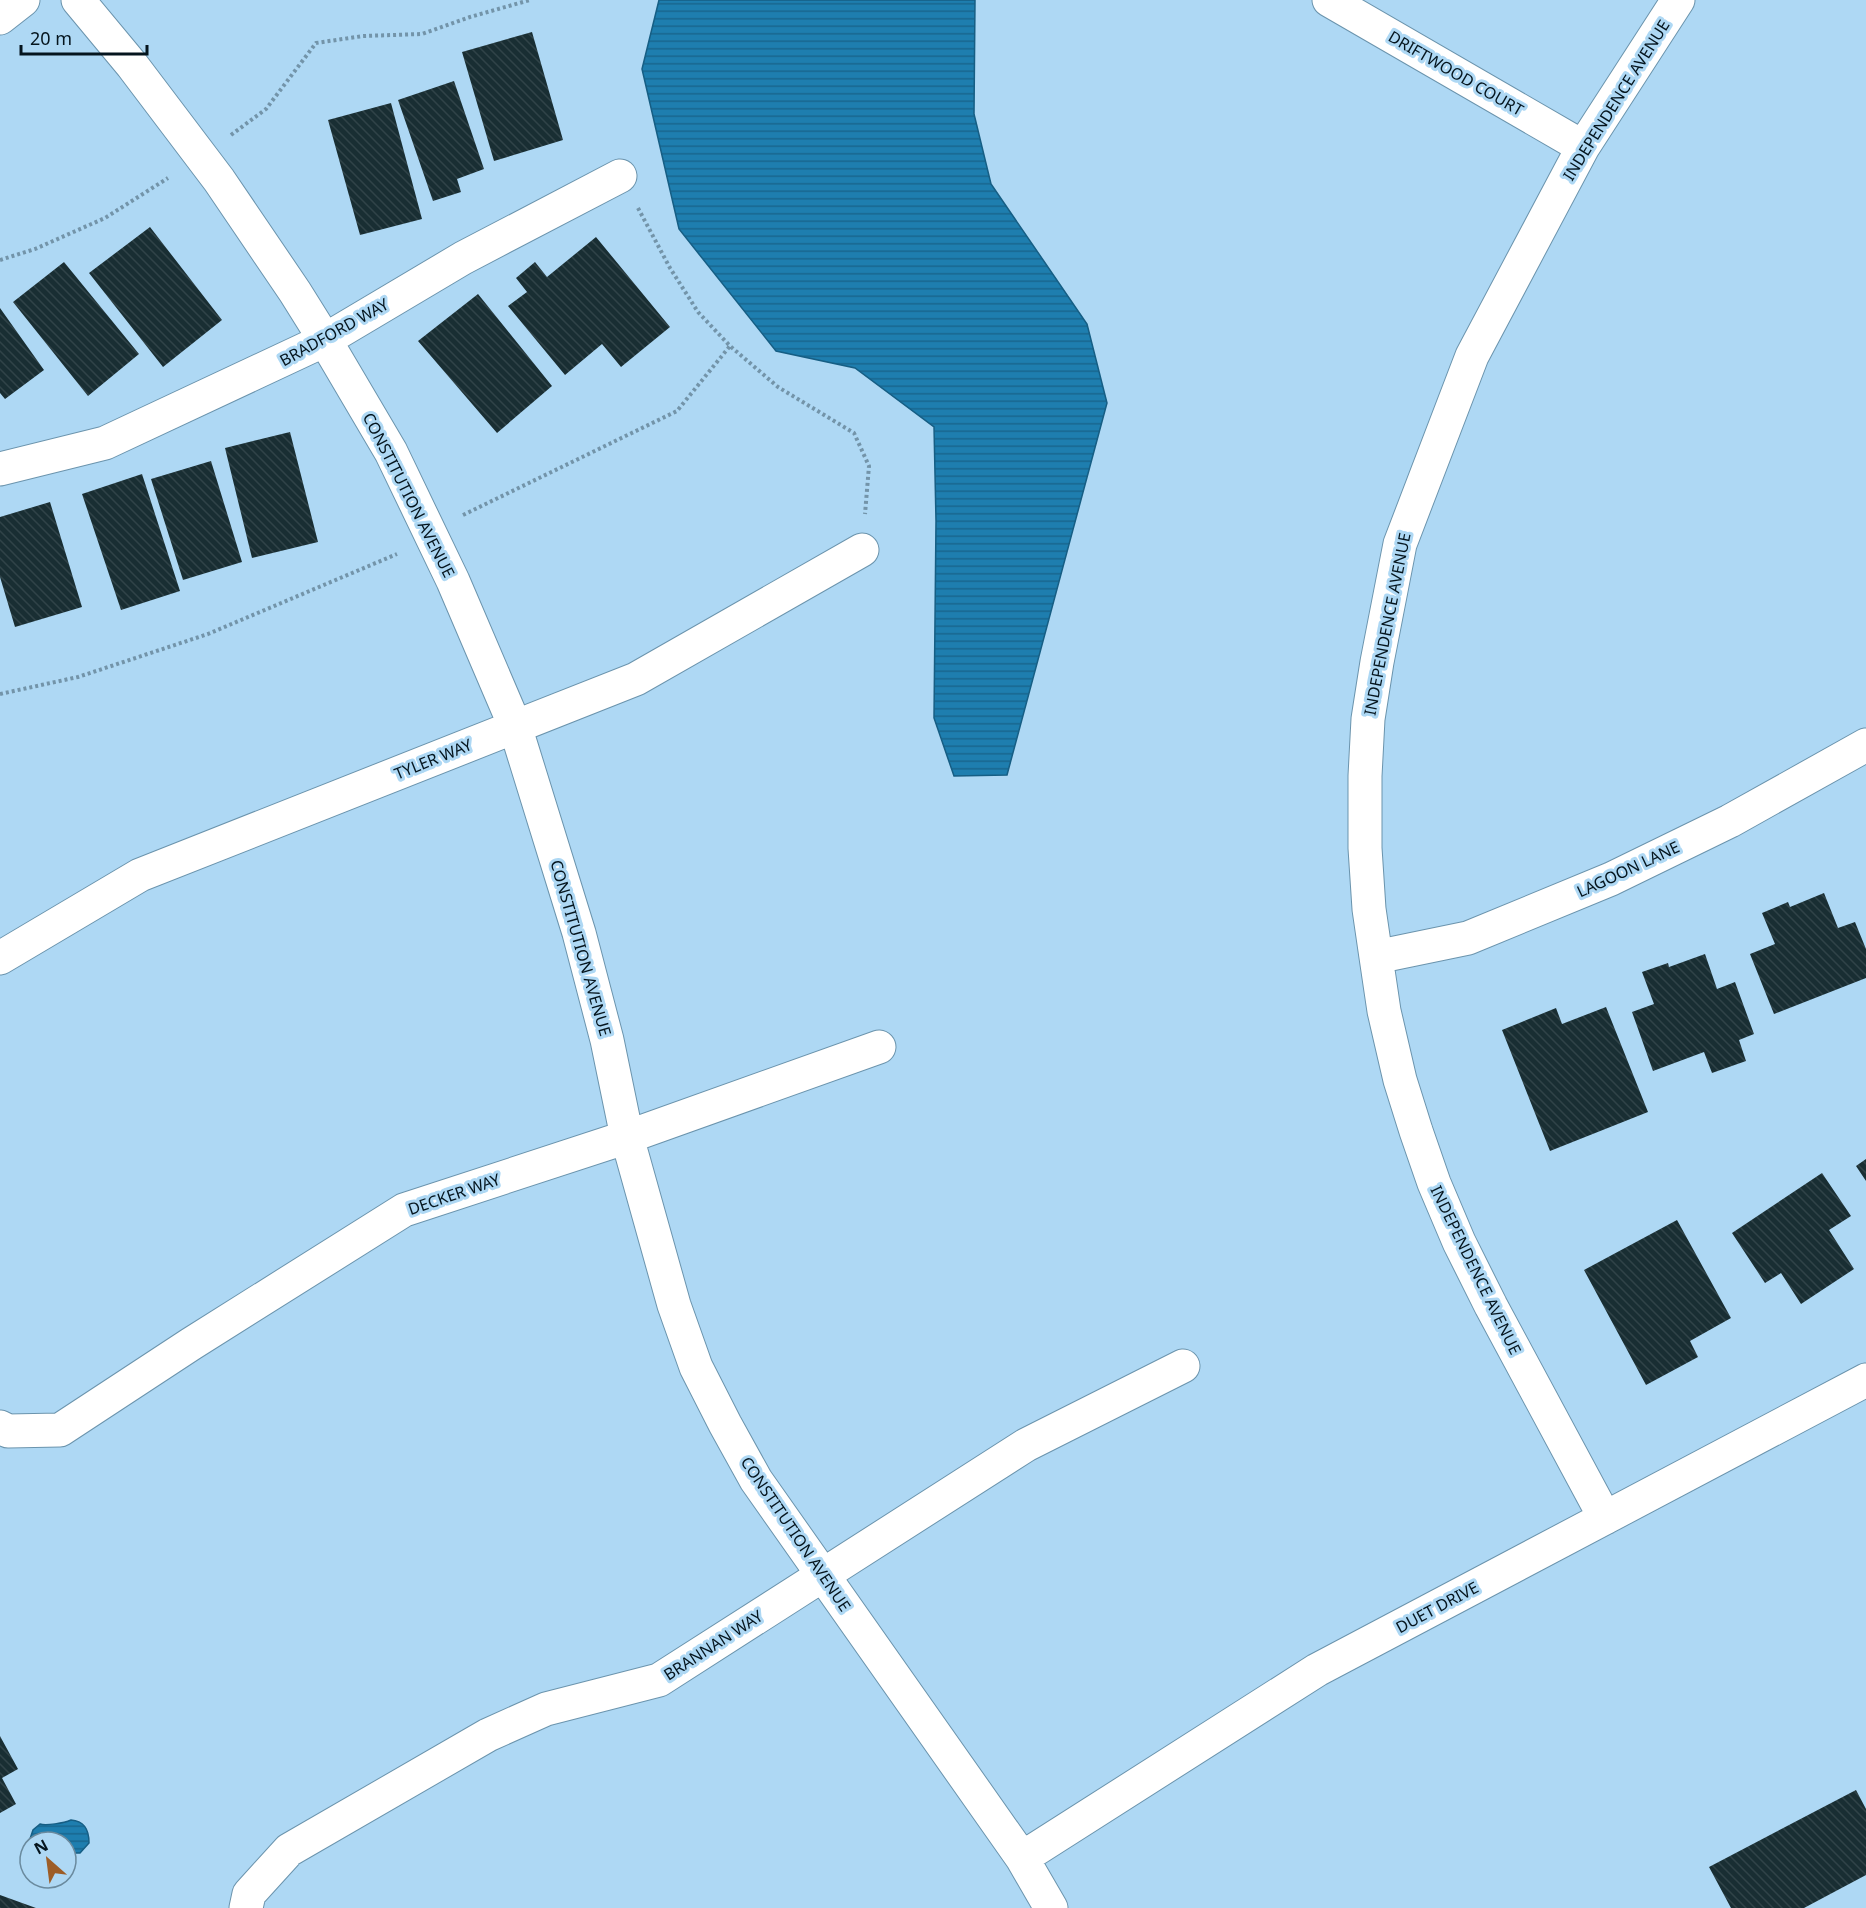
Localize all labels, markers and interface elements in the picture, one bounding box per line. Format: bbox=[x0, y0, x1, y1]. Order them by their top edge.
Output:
street label: INDEPENDENCE AVENUE bbox=[1557, 15, 1675, 185]
scale bar bbox=[21, 18, 147, 56]
street label: DRIFTWOOD COURT bbox=[1384, 25, 1528, 121]
text: 20 m bbox=[30, 26, 72, 50]
street label: BRADFORD WAY bbox=[276, 292, 393, 371]
street label: CONSTITUTION AVENUE bbox=[358, 409, 460, 581]
street label: INDEPENDENCE AVENUE bbox=[1358, 531, 1416, 717]
street label: TYLER WAY bbox=[391, 733, 476, 785]
street label: LAGOON LANE bbox=[1573, 836, 1683, 902]
street label: CONSTITUTION AVENUE bbox=[545, 857, 617, 1039]
street label: DECKER WAY bbox=[405, 1168, 504, 1220]
street label: INDEPENDENCE AVENUE bbox=[1425, 1182, 1527, 1358]
street label: CONSTITUTION AVENUE bbox=[736, 1452, 856, 1616]
street label: DUET DRIVE bbox=[1392, 1576, 1482, 1638]
street label: BRANNAN WAY bbox=[659, 1604, 768, 1685]
north arrow bbox=[18, 1830, 78, 1890]
text: N bbox=[30, 1834, 52, 1860]

